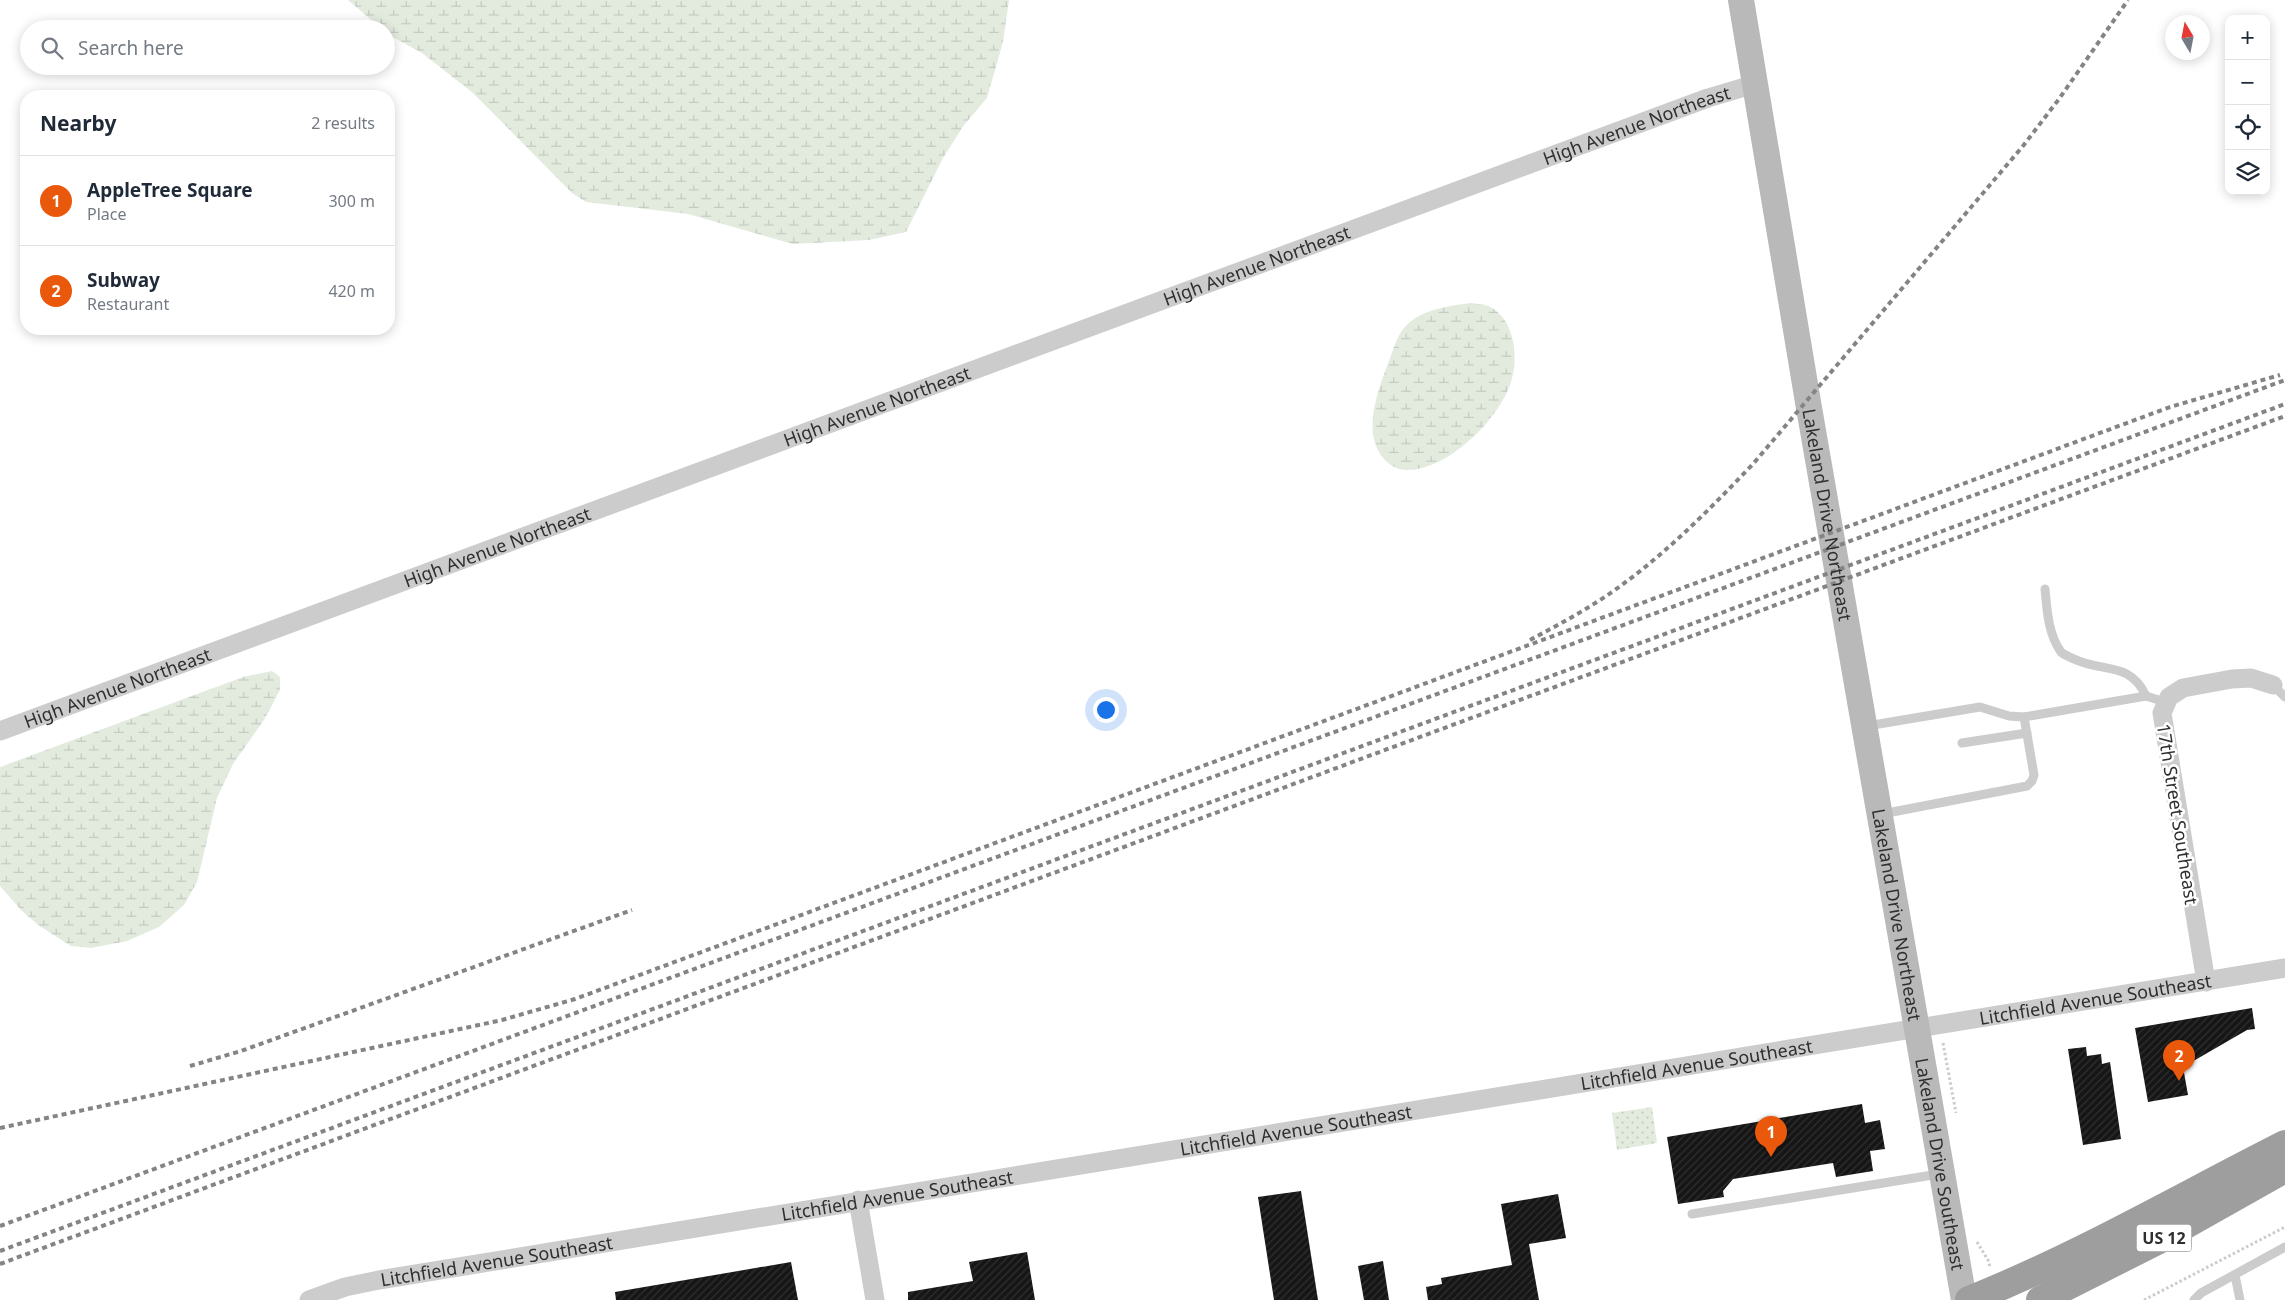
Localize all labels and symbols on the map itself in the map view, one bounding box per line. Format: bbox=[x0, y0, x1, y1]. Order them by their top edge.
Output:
north arrow bbox=[2165, 15, 2210, 60]
street label: High Avenue Northeast bbox=[1539, 80, 1733, 170]
street label: High Avenue Northeast bbox=[1160, 220, 1354, 311]
street label: High Avenue Northeast bbox=[780, 360, 974, 452]
street label: Lakeland Drive Northeast bbox=[1797, 407, 1858, 623]
street label: High Avenue Northeast bbox=[400, 501, 594, 592]
street label: High Avenue Northeast bbox=[20, 642, 215, 733]
your location bbox=[1093, 697, 1119, 723]
street label: 17th Street Southeast bbox=[2152, 722, 2204, 907]
street label: Lakeland Drive Northeast bbox=[1867, 807, 1927, 1023]
street label: Litchfield Avenue Southeast bbox=[1977, 968, 2213, 1030]
street label: Litchfield Avenue Southeast bbox=[1579, 1033, 1815, 1095]
pin: 2 bbox=[2163, 1040, 2195, 1081]
street label: Lakeland Drive Southeast bbox=[1910, 1056, 1971, 1273]
street label: Litchfield Avenue Southeast bbox=[1178, 1099, 1414, 1161]
pin: 1 bbox=[1755, 1116, 1787, 1157]
street label: Litchfield Avenue Southeast bbox=[779, 1164, 1015, 1226]
road number: US 12 bbox=[2136, 1224, 2192, 1252]
street label: Litchfield Avenue Southeast bbox=[379, 1230, 615, 1292]

